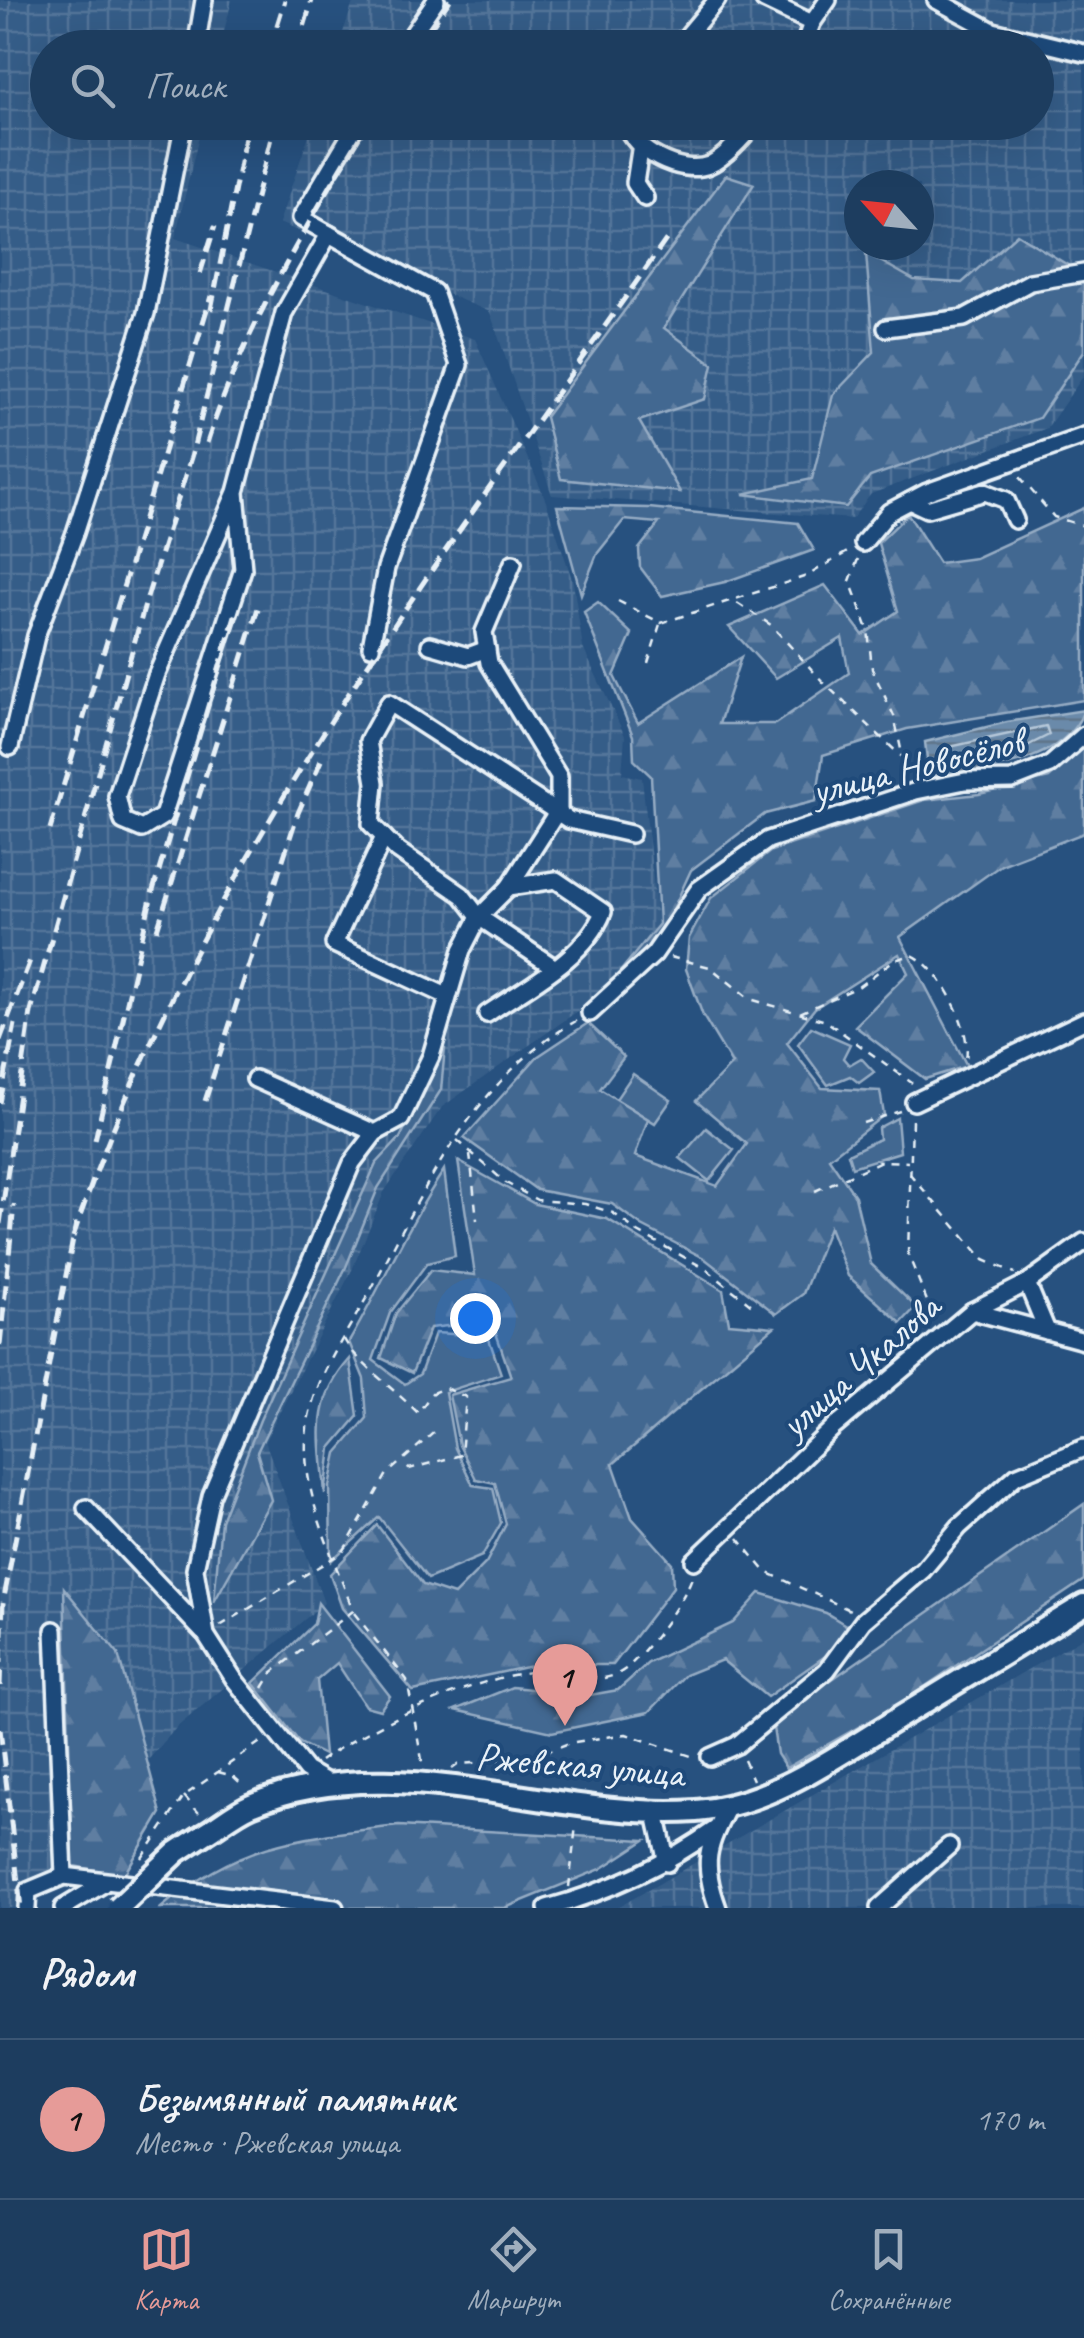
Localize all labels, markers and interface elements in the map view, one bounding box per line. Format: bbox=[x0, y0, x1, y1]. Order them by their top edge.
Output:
search box bbox=[30, 30, 1054, 140]
icon: search bbox=[65, 58, 120, 113]
text: Поиск bbox=[145, 62, 225, 109]
north arrow bbox=[844, 170, 934, 260]
street label: улица Новосёлов bbox=[804, 714, 1034, 817]
street label: улица Чкалова bbox=[768, 1280, 953, 1450]
your location bbox=[450, 1293, 501, 1344]
pin: 1 bbox=[532, 1644, 598, 1726]
street label: Ржевская улица bbox=[474, 1731, 690, 1799]
text: Рядом bbox=[40, 1947, 134, 2000]
text: Безымянный памятник bbox=[135, 2075, 455, 2122]
text: 1 bbox=[65, 2099, 80, 2140]
text: 170 m bbox=[975, 2099, 1044, 2140]
text: Место · Ржевская улица bbox=[135, 2122, 399, 2163]
tab: Карта bbox=[134, 2222, 198, 2317]
tab: Маршрут bbox=[467, 2222, 559, 2317]
tab: Сохранённые bbox=[828, 2222, 950, 2317]

